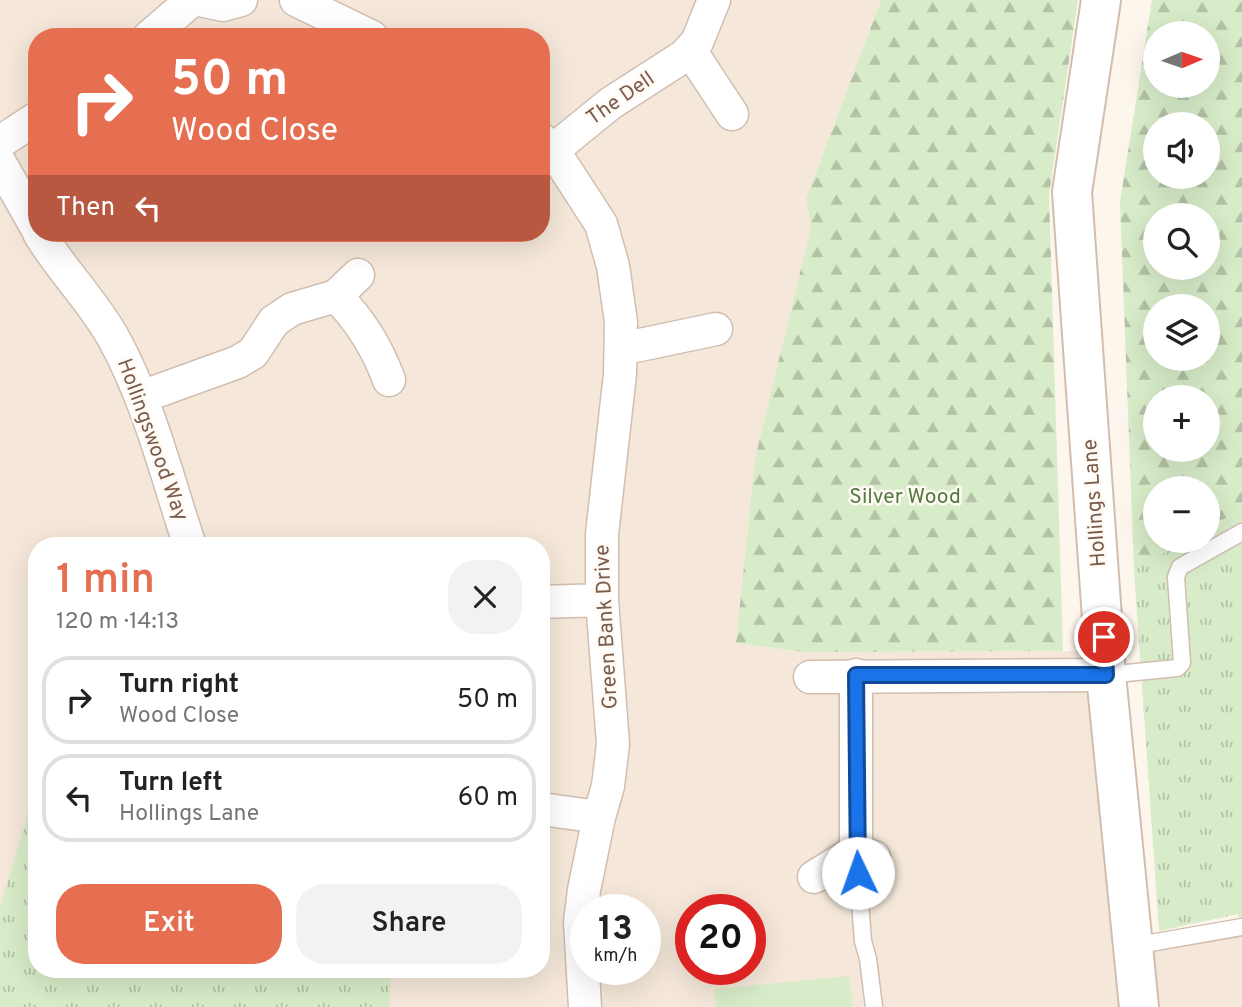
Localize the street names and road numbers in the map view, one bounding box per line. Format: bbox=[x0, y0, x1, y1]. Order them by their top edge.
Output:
street label: The Dell bbox=[582, 66, 660, 132]
street label: Hollingswood Way bbox=[110, 355, 194, 525]
street label: Hollings Lane bbox=[1077, 438, 1113, 568]
street label: Green Bank Drive bbox=[589, 544, 625, 710]

